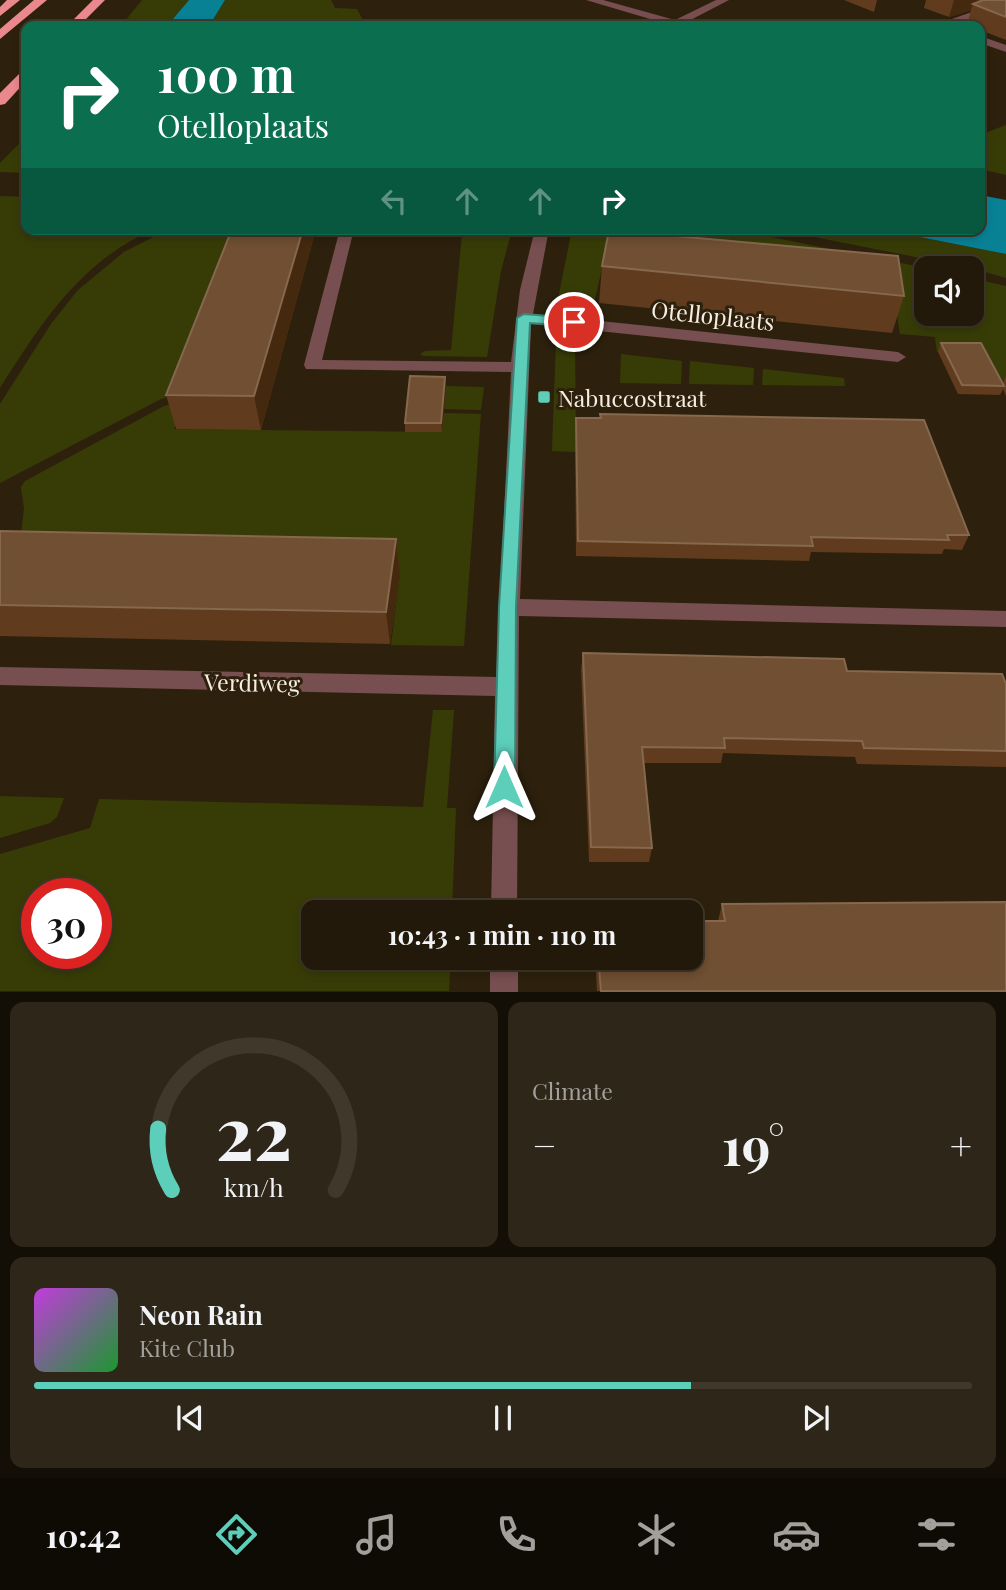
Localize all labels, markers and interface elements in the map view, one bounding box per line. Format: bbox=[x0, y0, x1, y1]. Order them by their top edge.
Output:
text: 100 m bbox=[157, 40, 295, 105]
icon: right bbox=[42, 49, 133, 140]
text: Otelloplaats bbox=[157, 103, 329, 146]
icon: left bbox=[375, 182, 413, 220]
icon: ahead bbox=[448, 182, 486, 220]
icon: ahead bbox=[521, 182, 559, 220]
icon: right bbox=[594, 182, 632, 220]
map controls bbox=[914, 256, 984, 326]
button: sound bbox=[914, 256, 984, 326]
pin bbox=[544, 292, 604, 352]
street label: Otelloplaats bbox=[650, 293, 776, 337]
icon: arrive bbox=[555, 303, 593, 341]
place label: Nabuccostraat bbox=[558, 382, 707, 413]
marker: Nabuccostraat bbox=[536, 389, 552, 405]
street label: Verdiweg bbox=[203, 666, 300, 698]
position arrow bbox=[467, 750, 541, 824]
speed limit sign: 30 bbox=[21, 878, 112, 969]
text: 10:43 · 1 min · 110 m bbox=[388, 917, 616, 952]
text: Climate bbox=[532, 1075, 613, 1106]
text: 22 bbox=[216, 1082, 292, 1179]
text: 19° bbox=[722, 1110, 785, 1179]
text: − bbox=[532, 1119, 557, 1170]
text: + bbox=[950, 1119, 972, 1170]
text: km/h bbox=[224, 1170, 284, 1203]
text: Neon Rain bbox=[139, 1297, 263, 1332]
text: Kite Club bbox=[139, 1332, 235, 1363]
icon: previous bbox=[171, 1399, 209, 1437]
icon: pause bbox=[484, 1399, 522, 1437]
icon: next bbox=[797, 1399, 835, 1437]
icon: directions bbox=[212, 1510, 261, 1559]
icon: music bbox=[352, 1510, 401, 1559]
icon: phone bbox=[492, 1510, 541, 1559]
icon: climate bbox=[632, 1510, 681, 1559]
icon: car bbox=[772, 1510, 821, 1559]
icon: filters bbox=[912, 1510, 961, 1559]
text: 10:42 bbox=[45, 1513, 121, 1556]

